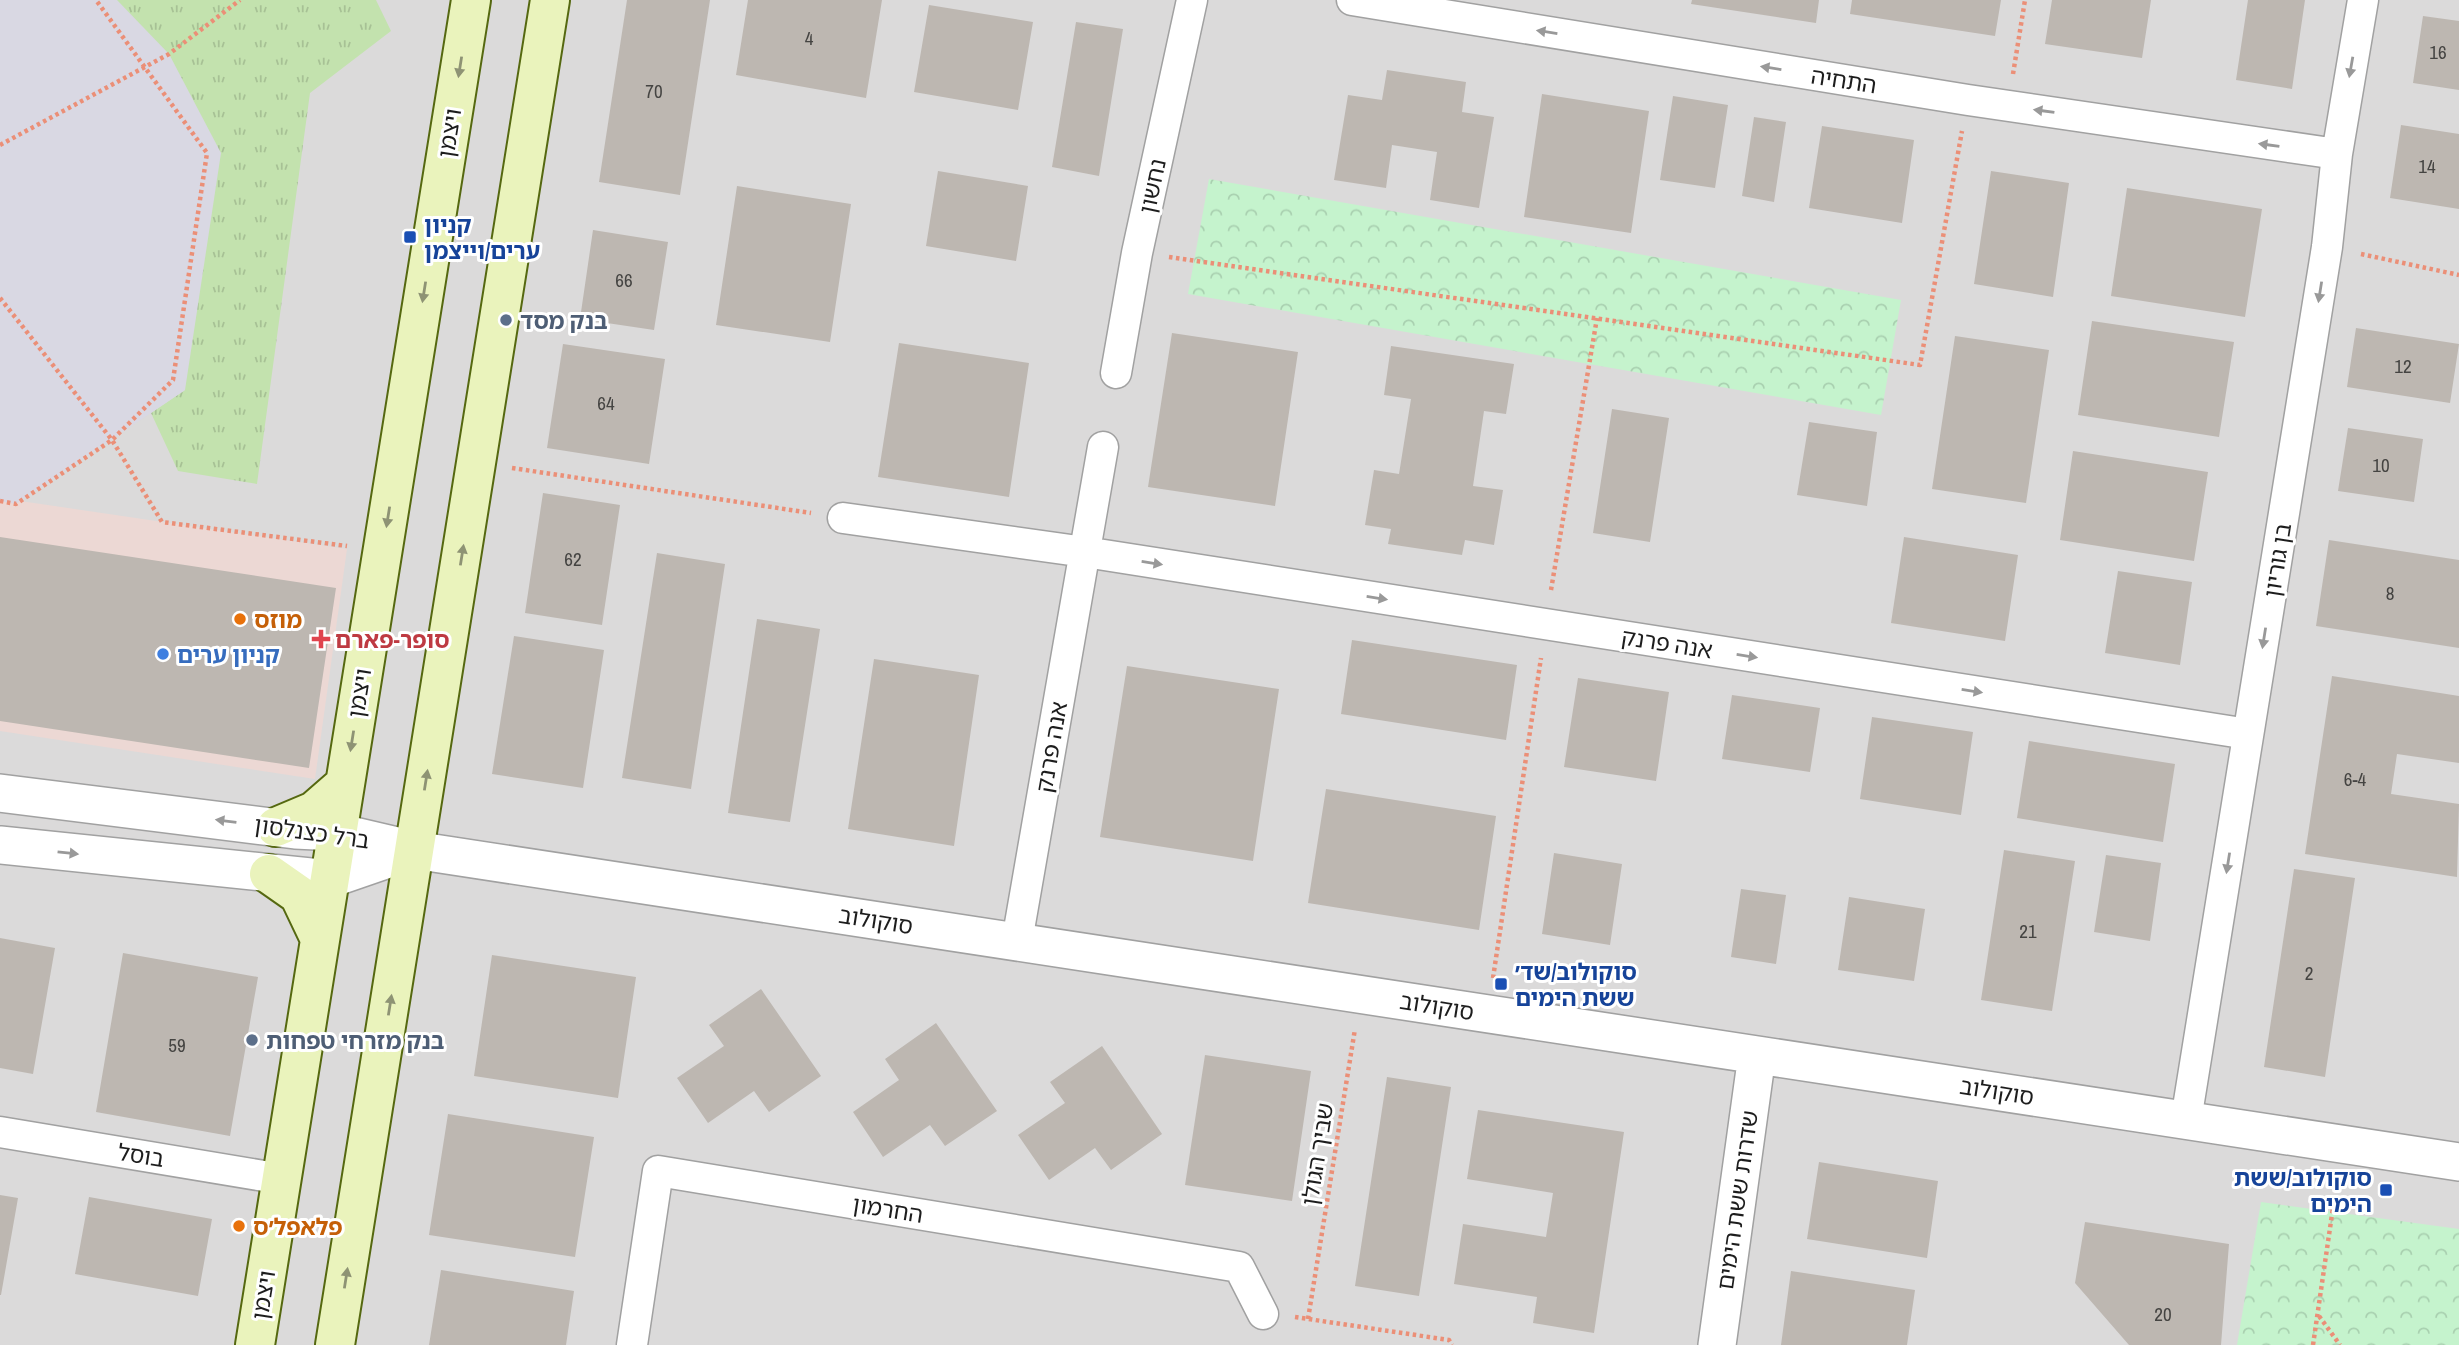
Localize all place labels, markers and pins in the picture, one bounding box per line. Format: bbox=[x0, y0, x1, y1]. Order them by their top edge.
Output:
place label: קניון ערים/וייצמן bbox=[424, 209, 540, 266]
marker: קניון ערים/וייצמן bbox=[402, 229, 418, 245]
place label: בנק מסד bbox=[520, 305, 608, 336]
marker: בנק מסד bbox=[498, 312, 514, 328]
place label: מוזס bbox=[254, 604, 302, 635]
marker: מוזס bbox=[232, 611, 248, 627]
place label: סופר-פארם bbox=[335, 624, 450, 655]
marker: סופר-פארם bbox=[313, 631, 329, 647]
place label: קניון ערים bbox=[177, 639, 280, 670]
marker: קניון ערים bbox=[155, 646, 171, 662]
place label: סוקולוב/שד׳ ששת הימים bbox=[1515, 956, 1637, 1013]
marker: סוקולוב/שד׳ ששת הימים bbox=[1493, 976, 1509, 992]
place label: בנק מזרחי טפחות bbox=[266, 1025, 445, 1056]
marker: בנק מזרחי טפחות bbox=[244, 1032, 260, 1048]
place label: סוקולוב/ששת הימים bbox=[2234, 1162, 2372, 1219]
marker: סוקולוב/ששת הימים bbox=[2378, 1182, 2394, 1198]
place label: פלאפל׳ס bbox=[253, 1211, 343, 1242]
marker: פלאפל׳ס bbox=[231, 1218, 247, 1234]

